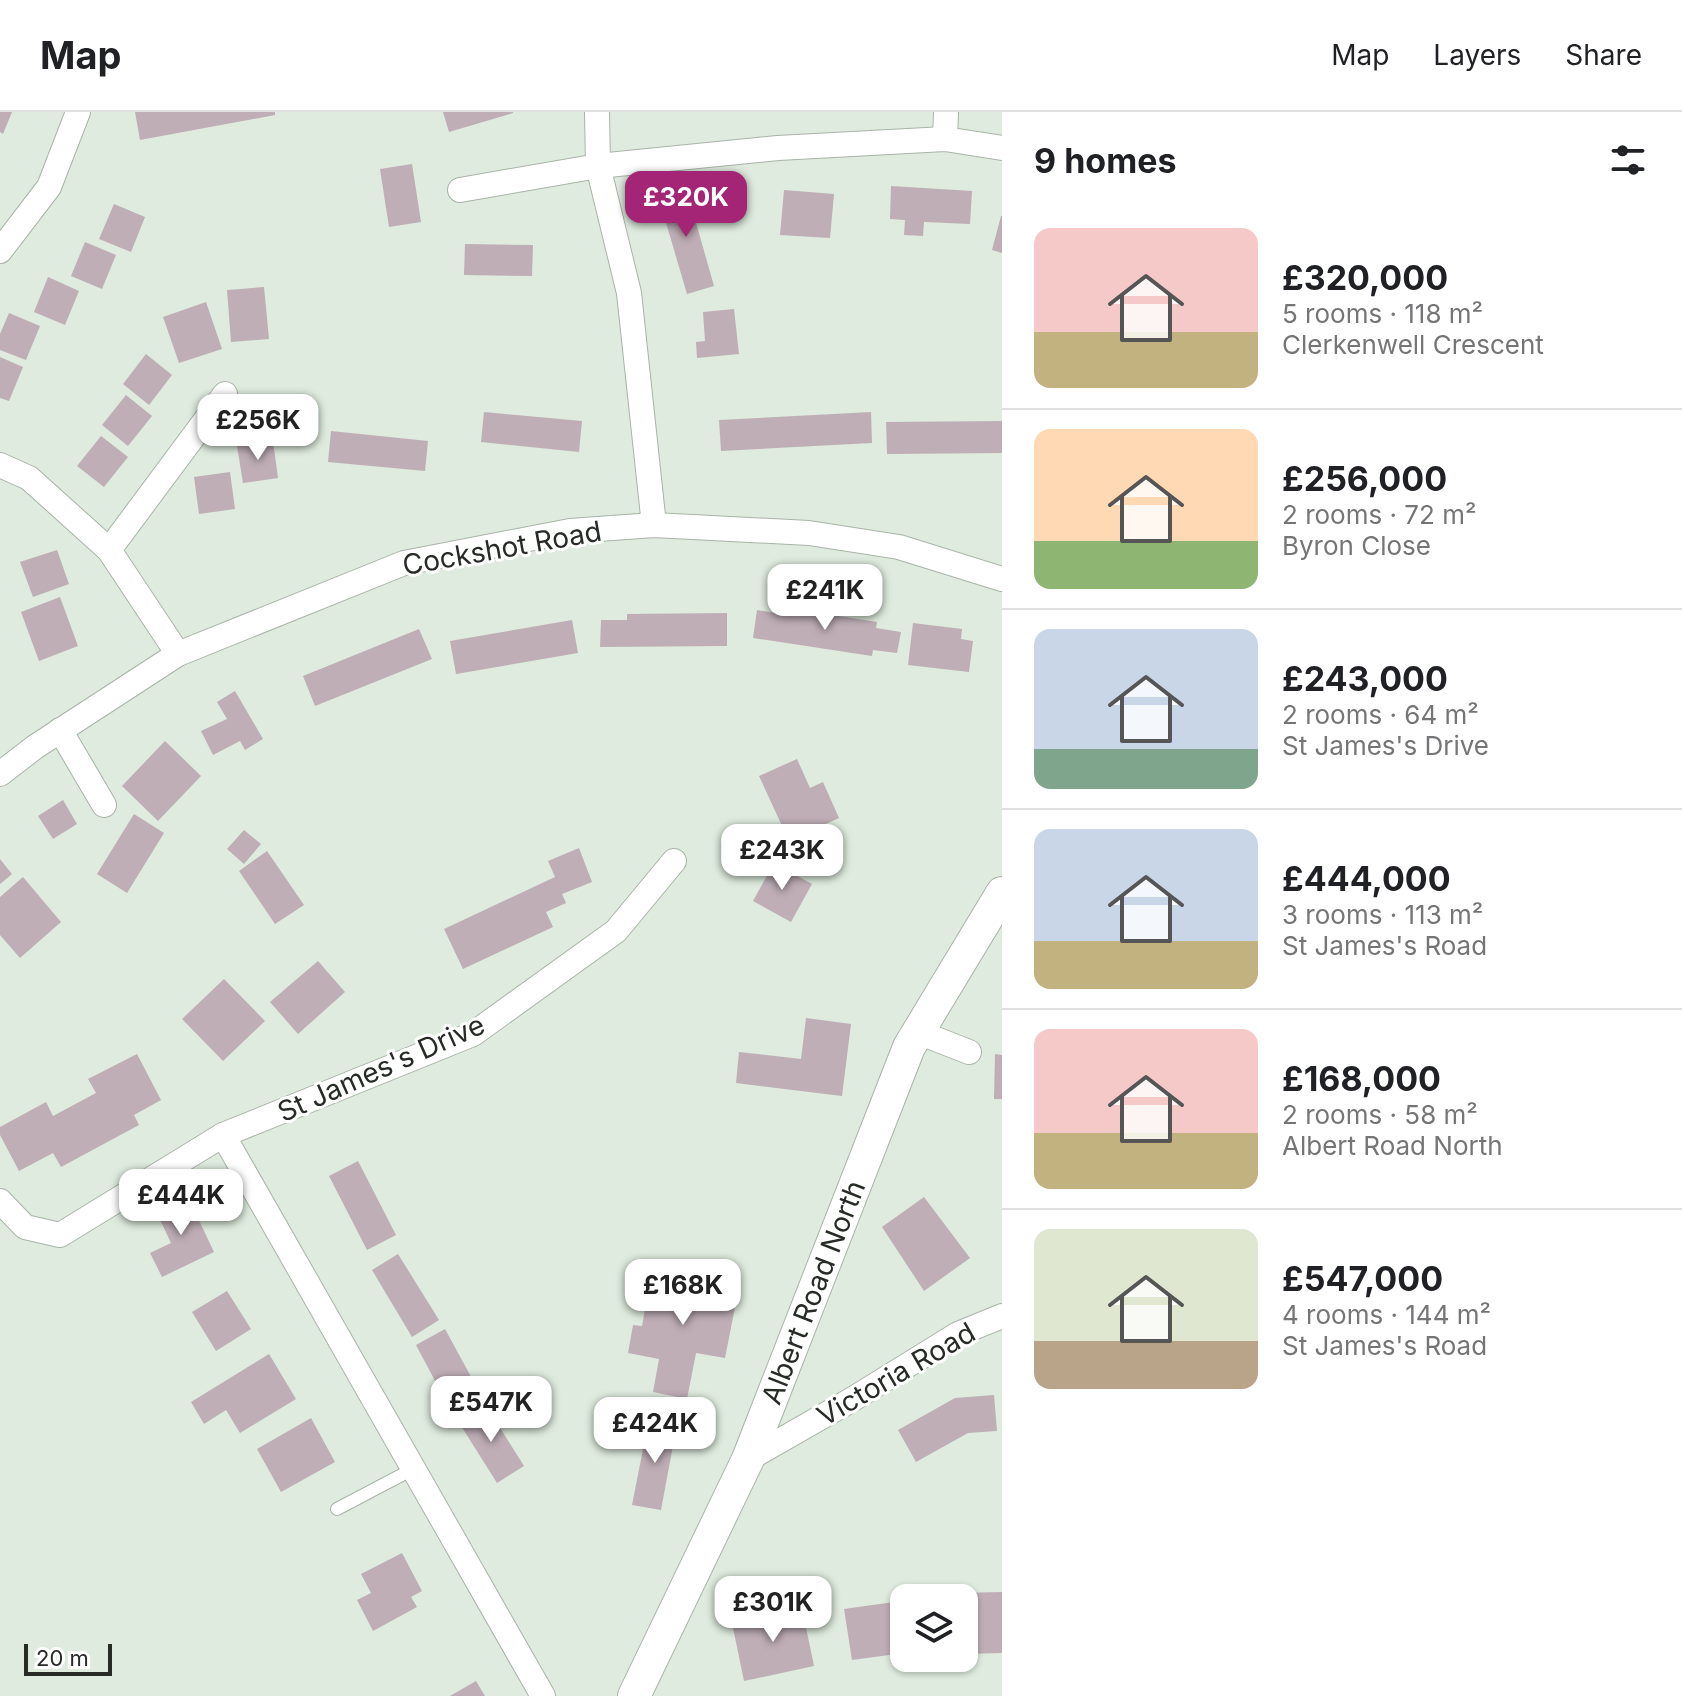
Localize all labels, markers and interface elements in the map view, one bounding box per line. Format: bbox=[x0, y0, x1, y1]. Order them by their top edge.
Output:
text: Map bbox=[40, 32, 121, 78]
text: Map bbox=[1331, 38, 1389, 72]
text: Layers bbox=[1433, 38, 1521, 72]
text: Share bbox=[1565, 38, 1642, 72]
icon: filters bbox=[1606, 138, 1650, 182]
text: 9 homes bbox=[1034, 140, 1176, 181]
pin: £320K bbox=[630, 171, 742, 239]
text: £320K bbox=[643, 181, 729, 212]
text: £320,000 bbox=[1282, 257, 1448, 298]
icon: home bbox=[1098, 260, 1194, 356]
text: 5 rooms · 118 m² bbox=[1282, 298, 1483, 329]
text: Clerkenwell Crescent bbox=[1282, 329, 1544, 360]
pin: £256K bbox=[202, 394, 314, 462]
text: £256K bbox=[215, 404, 301, 435]
text: £256,000 bbox=[1282, 458, 1447, 499]
icon: home bbox=[1098, 461, 1194, 557]
text: 2 rooms · 72 m² bbox=[1282, 499, 1476, 530]
street label: Cockshot Road bbox=[400, 514, 604, 582]
text: Byron Close bbox=[1282, 530, 1431, 561]
pin: £241K bbox=[769, 564, 881, 632]
text: £241K bbox=[785, 574, 865, 605]
text: £243,000 bbox=[1282, 658, 1448, 699]
icon: home bbox=[1098, 661, 1194, 757]
text: 2 rooms · 64 m² bbox=[1282, 699, 1479, 730]
text: St James's Drive bbox=[1282, 730, 1489, 761]
pin: £243K bbox=[726, 824, 838, 892]
text: £243K bbox=[739, 834, 825, 865]
text: £444,000 bbox=[1282, 858, 1451, 899]
icon: home bbox=[1098, 861, 1194, 957]
text: 3 rooms · 113 m² bbox=[1282, 899, 1483, 930]
text: St James's Road bbox=[1282, 930, 1487, 961]
street label: St James's Drive bbox=[272, 1007, 490, 1129]
text: £168,000 bbox=[1282, 1058, 1441, 1099]
icon: home bbox=[1098, 1061, 1194, 1157]
text: 2 rooms · 58 m² bbox=[1282, 1099, 1478, 1130]
text: Albert Road North bbox=[1282, 1130, 1503, 1161]
pin: £444K bbox=[125, 1169, 237, 1237]
street label: Albert Road North bbox=[754, 1175, 872, 1409]
text: £444K bbox=[137, 1179, 225, 1210]
text: £547,000 bbox=[1282, 1258, 1443, 1299]
pin: £168K bbox=[627, 1259, 739, 1327]
icon: home bbox=[1098, 1261, 1194, 1357]
text: £168K bbox=[643, 1269, 723, 1300]
text: 4 rooms · 144 m² bbox=[1282, 1299, 1491, 1330]
street label: Victoria Road bbox=[811, 1315, 981, 1433]
text: St James's Road bbox=[1282, 1330, 1487, 1361]
pin: £547K bbox=[435, 1376, 547, 1444]
text: £547K bbox=[449, 1386, 533, 1417]
pin: £424K bbox=[599, 1397, 711, 1465]
text: £424K bbox=[612, 1407, 698, 1438]
pin: £301K bbox=[717, 1576, 829, 1644]
map controls bbox=[890, 1584, 978, 1672]
button: layers bbox=[890, 1584, 978, 1672]
text: £301K bbox=[733, 1586, 813, 1617]
scale bar bbox=[24, 1640, 112, 1676]
text: 20 m bbox=[36, 1645, 89, 1671]

